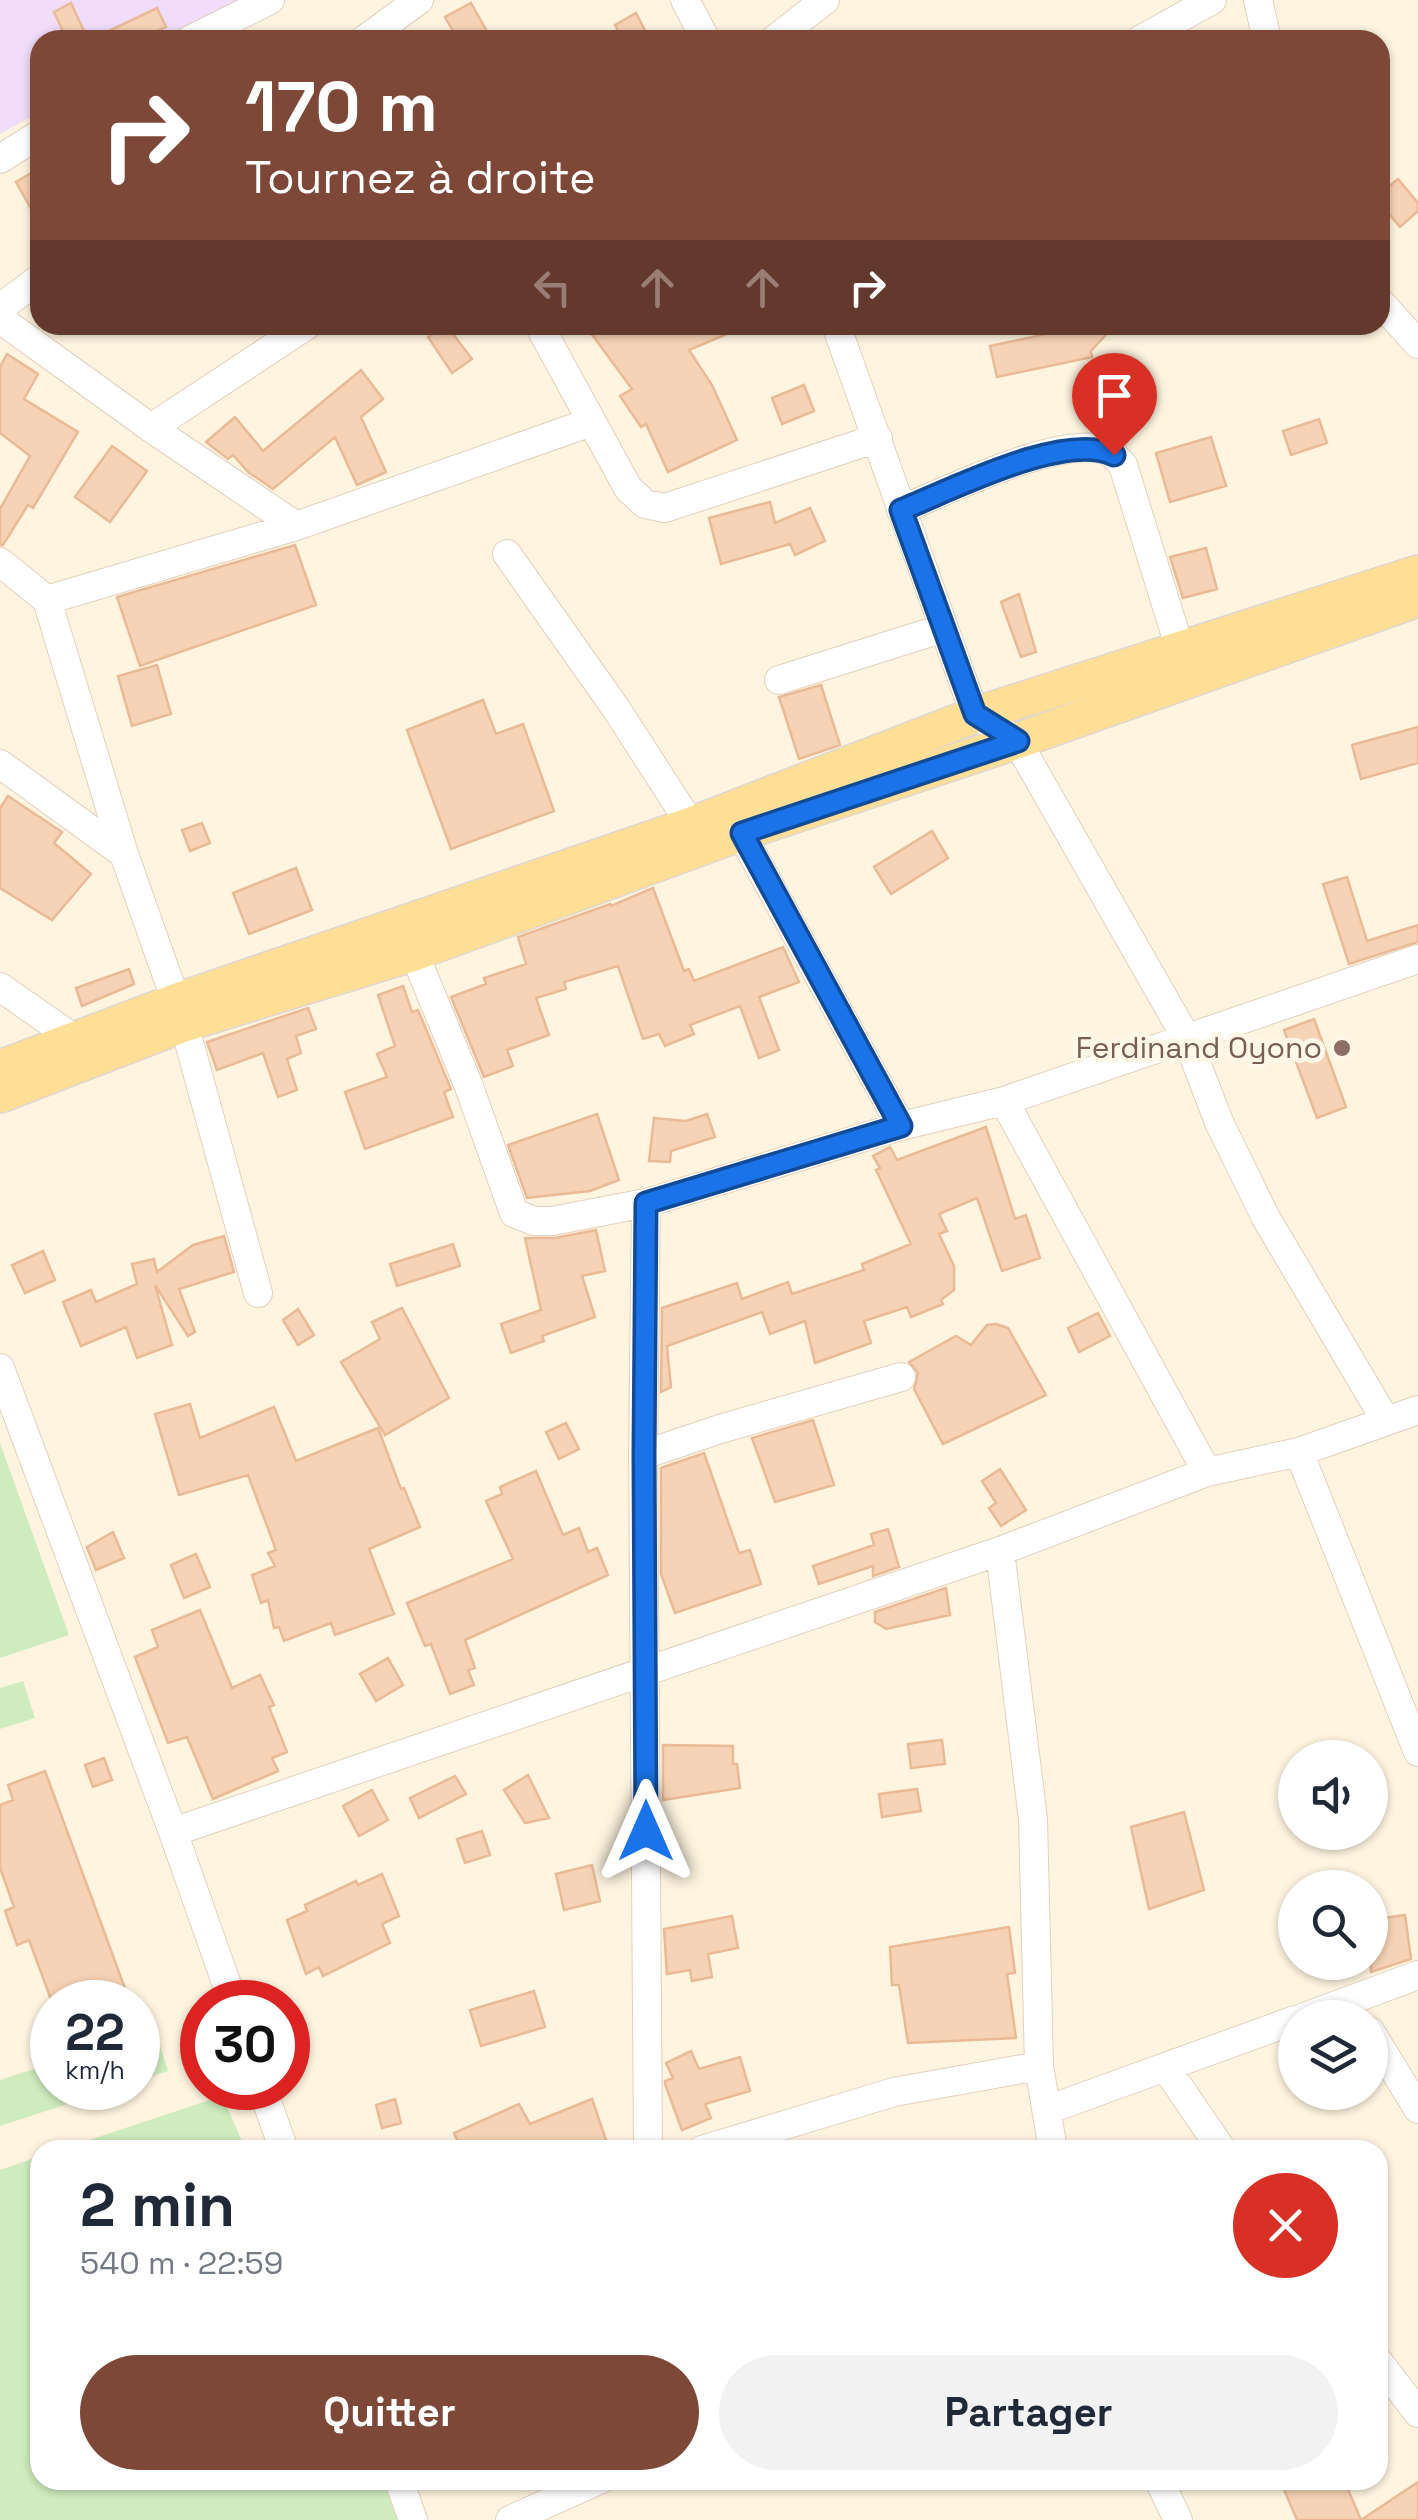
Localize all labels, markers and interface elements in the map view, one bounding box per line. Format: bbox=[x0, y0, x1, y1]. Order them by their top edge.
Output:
text: 170 m bbox=[245, 62, 438, 151]
icon: right bbox=[80, 70, 210, 200]
text: Tournez à droite bbox=[245, 149, 596, 206]
icon: left bbox=[525, 260, 580, 315]
icon: ahead bbox=[630, 260, 685, 315]
icon: ahead bbox=[735, 260, 790, 315]
icon: right bbox=[840, 260, 895, 315]
pin bbox=[1072, 353, 1157, 456]
icon: arrive bbox=[1087, 368, 1142, 423]
place label: Ferdinand Oyono bbox=[1076, 1028, 1322, 1067]
marker: Ferdinand Oyono bbox=[1331, 1037, 1353, 1059]
map controls bbox=[1278, 1740, 1388, 2110]
button: sound bbox=[1278, 1740, 1388, 1850]
position arrow bbox=[594, 1779, 698, 1883]
button: search bbox=[1278, 1870, 1388, 1980]
speed limit sign: 30 bbox=[180, 1980, 310, 2110]
button: layers bbox=[1278, 2000, 1388, 2110]
text: 22 bbox=[65, 2001, 125, 2065]
text: km/h bbox=[65, 2054, 125, 2086]
text: 2 min bbox=[80, 2167, 235, 2244]
button: close bbox=[1233, 2173, 1338, 2278]
text: 540 m · 22:59 bbox=[80, 2243, 283, 2283]
button: Quitter bbox=[80, 2355, 699, 2470]
button: Partager bbox=[719, 2355, 1338, 2470]

